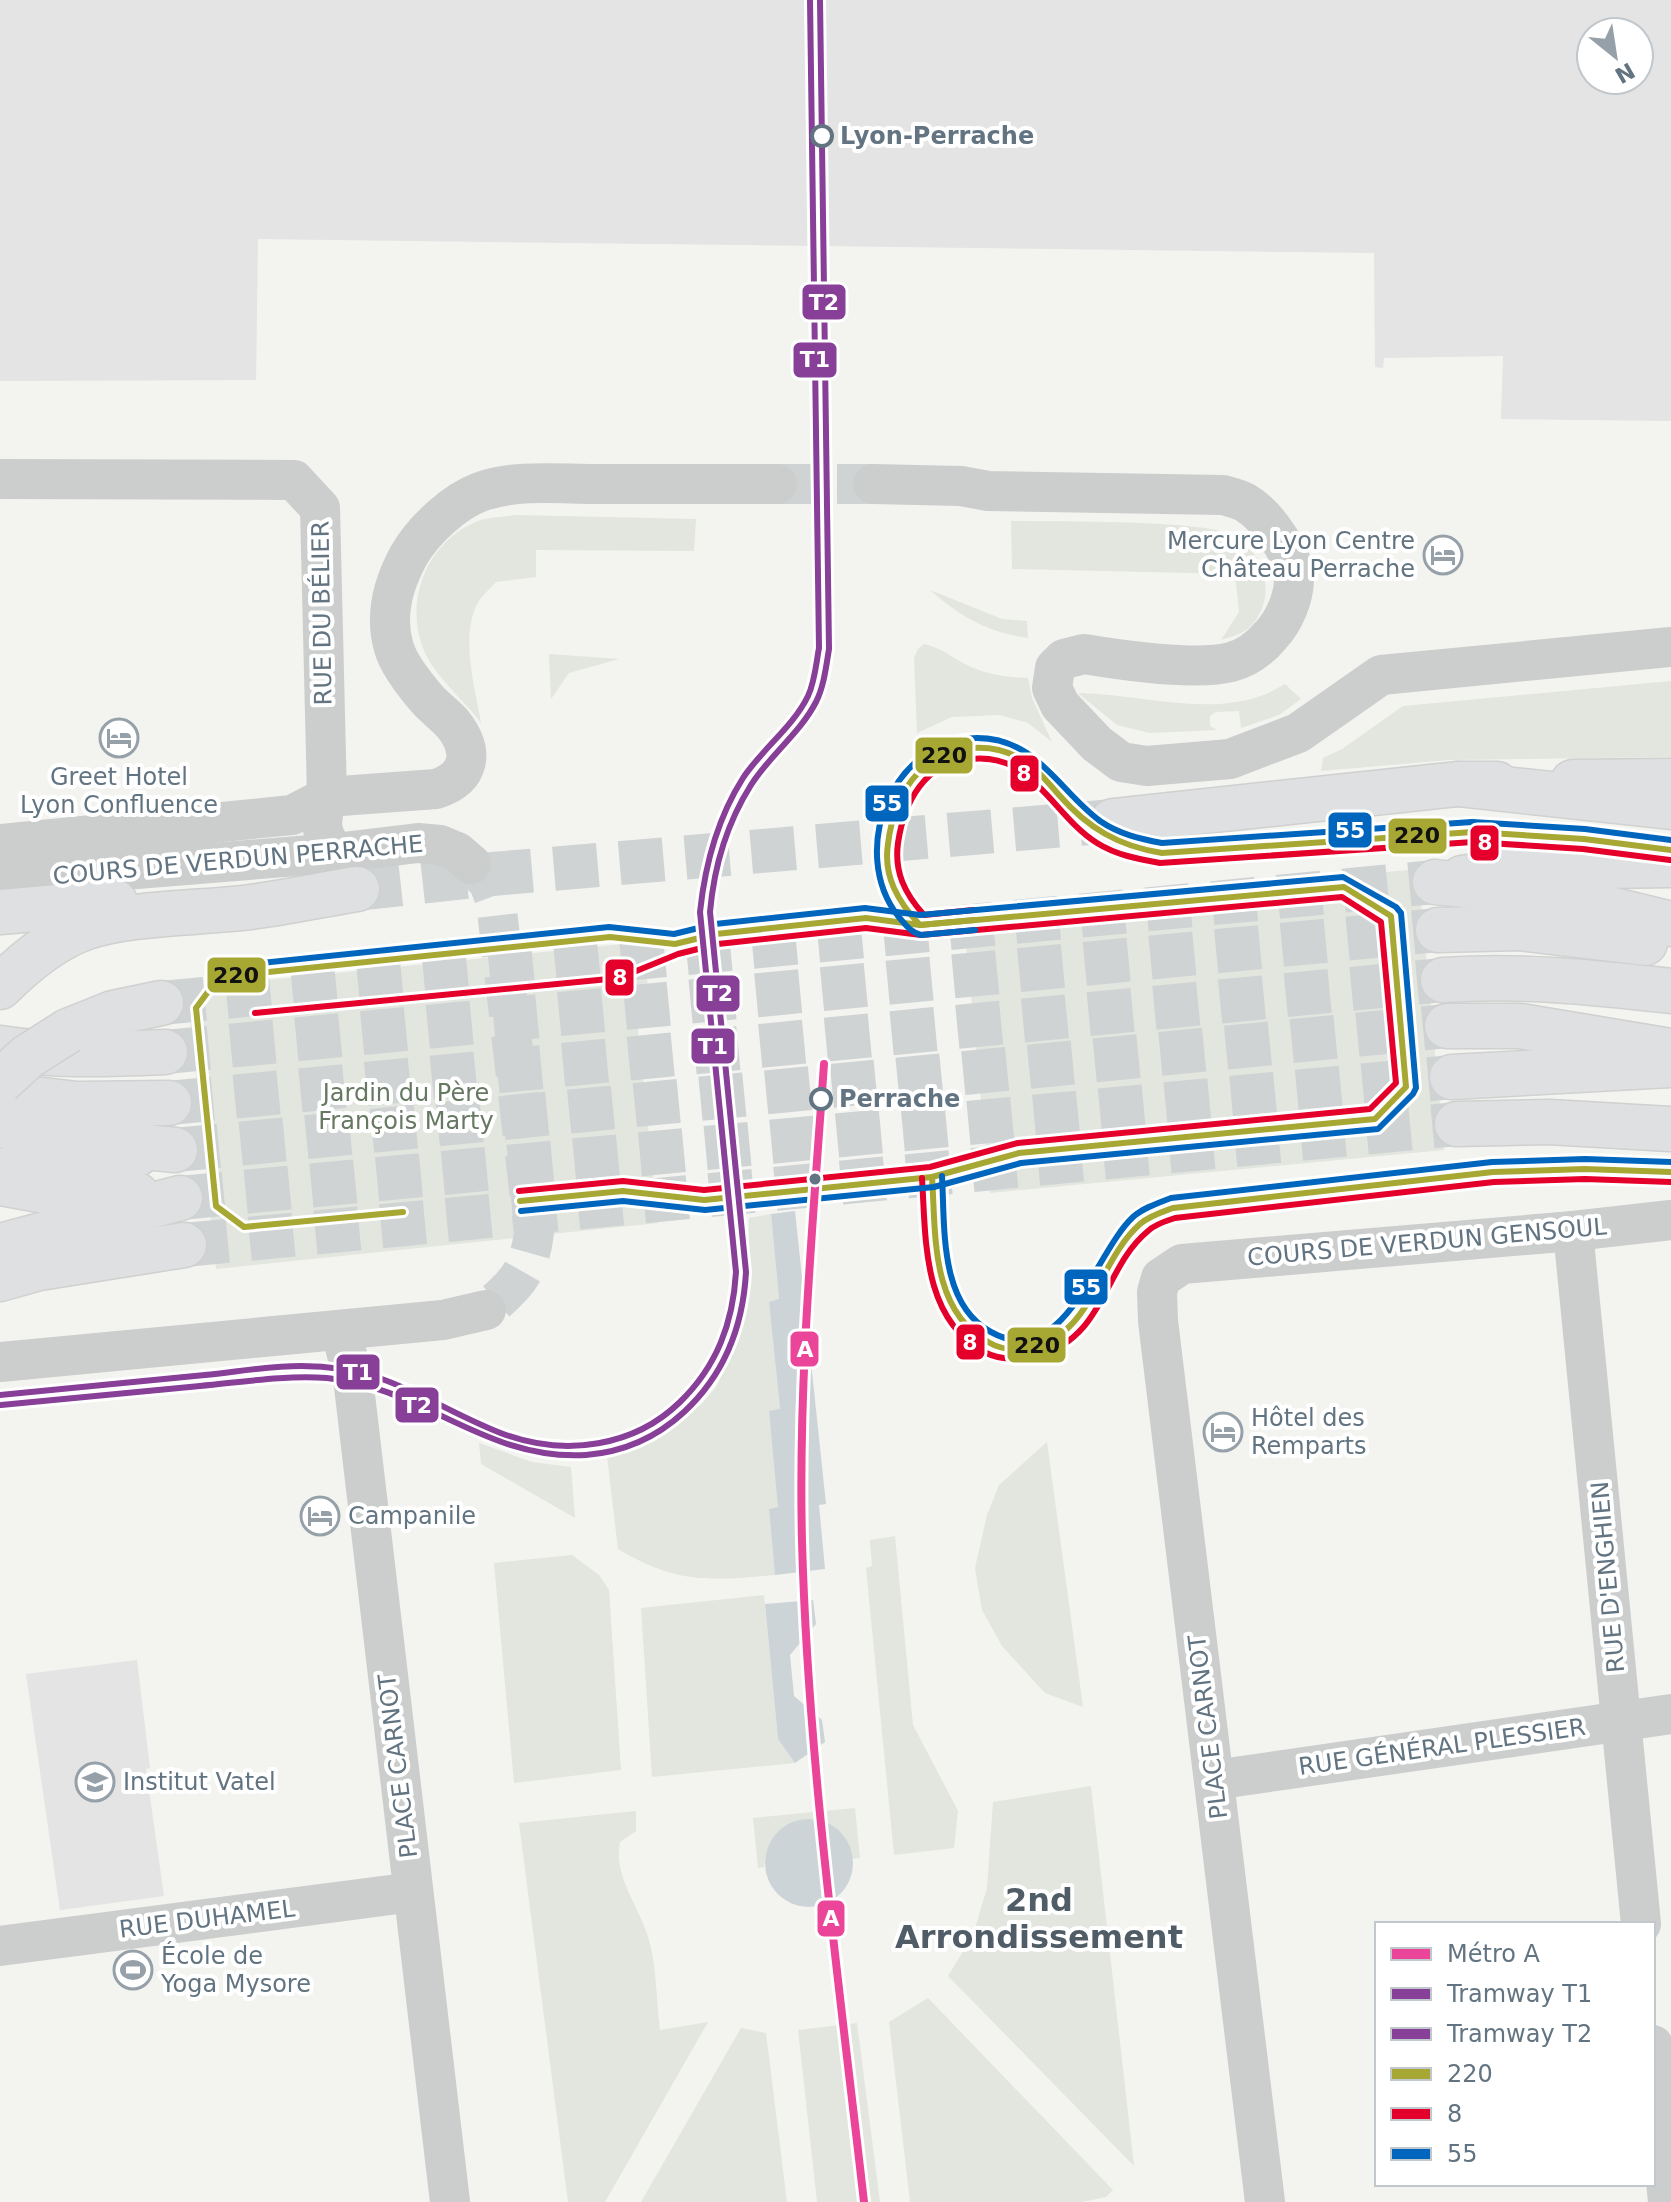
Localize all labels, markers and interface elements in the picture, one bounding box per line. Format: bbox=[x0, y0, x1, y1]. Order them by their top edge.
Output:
north arrow bbox=[1575, 16, 1655, 96]
text: N bbox=[1611, 57, 1639, 88]
place label: Lyon-Perrache bbox=[840, 122, 1034, 150]
marker: Lyon-Perrache bbox=[811, 125, 833, 147]
line badge: T2 bbox=[801, 283, 847, 321]
text: T2 bbox=[809, 290, 839, 315]
line badge: T1 bbox=[792, 341, 838, 379]
text: T1 bbox=[800, 347, 830, 372]
street label: RUE DU BÉLIER bbox=[305, 520, 338, 706]
place label: Mercure Lyon Centre Château Perrache bbox=[1167, 527, 1415, 583]
hotel icon: Mercure Lyon Centre Château Perrache bbox=[1422, 534, 1464, 576]
hotel icon: Greet Hotel Lyon Confluence bbox=[98, 717, 140, 759]
line badge: 220 bbox=[914, 736, 974, 775]
text: 220 bbox=[921, 743, 967, 768]
line badge: 8 bbox=[1009, 754, 1040, 793]
text: 8 bbox=[1016, 761, 1032, 786]
place label: Greet Hotel Lyon Confluence bbox=[20, 763, 218, 819]
line badge: 55 bbox=[864, 784, 910, 823]
text: 55 bbox=[872, 791, 902, 816]
line badge: 55 bbox=[1327, 811, 1373, 849]
line badge: 220 bbox=[1387, 817, 1448, 855]
text: 55 bbox=[1335, 818, 1365, 843]
text: 220 bbox=[1394, 823, 1440, 848]
line badge: 8 bbox=[1469, 824, 1500, 862]
street label: COURS DE VERDUN PERRACHE bbox=[52, 830, 424, 890]
text: 8 bbox=[1477, 830, 1493, 855]
line badge: 220 bbox=[206, 956, 267, 994]
line badge: 8 bbox=[604, 958, 635, 997]
text: 220 bbox=[213, 963, 259, 988]
text: 8 bbox=[612, 965, 628, 990]
line badge: T2 bbox=[695, 974, 741, 1013]
text: T2 bbox=[703, 981, 733, 1006]
line badge: T1 bbox=[690, 1027, 736, 1065]
text: T1 bbox=[698, 1034, 728, 1059]
park label: Jardin du Père François Marty bbox=[318, 1079, 494, 1135]
place label: Perrache bbox=[839, 1085, 960, 1113]
marker: Perrache bbox=[810, 1088, 832, 1110]
unlabelled marker bbox=[807, 1171, 823, 1187]
street label: COURS DE VERDUN GENSOUL bbox=[1246, 1212, 1609, 1272]
line badge: 55 bbox=[1063, 1268, 1109, 1306]
text: 55 bbox=[1071, 1275, 1101, 1300]
line badge: 8 bbox=[955, 1323, 986, 1361]
line badge: 220 bbox=[1006, 1326, 1067, 1364]
line badge: A bbox=[789, 1330, 820, 1368]
text: 8 bbox=[962, 1330, 978, 1355]
text: 220 bbox=[1014, 1333, 1060, 1358]
text: A bbox=[796, 1337, 814, 1362]
line badge: T1 bbox=[335, 1353, 381, 1391]
text: T1 bbox=[343, 1360, 373, 1385]
line badge: T2 bbox=[394, 1386, 440, 1424]
text: T2 bbox=[402, 1393, 432, 1418]
place label: Hôtel des Remparts bbox=[1251, 1404, 1366, 1460]
hotel icon: Hôtel des Remparts bbox=[1202, 1411, 1244, 1453]
street label: RUE D'ENGHIEN bbox=[1586, 1480, 1630, 1674]
hotel icon: Campanile bbox=[299, 1495, 341, 1537]
place label: Campanile bbox=[348, 1502, 476, 1530]
street label: PLACE CARNOT bbox=[1183, 1633, 1233, 1821]
street label: PLACE CARNOT bbox=[373, 1672, 423, 1860]
street label: RUE GÉNÉRAL PLESSIER bbox=[1297, 1712, 1587, 1781]
school or university icon: Institut Vatel bbox=[74, 1761, 116, 1803]
place label: Institut Vatel bbox=[123, 1768, 276, 1796]
district label: 2nd Arrondissement bbox=[895, 1881, 1183, 1956]
street label: RUE DUHAMEL bbox=[118, 1894, 297, 1944]
line badge: A bbox=[816, 1899, 846, 1938]
text: A bbox=[822, 1906, 840, 1931]
legend bbox=[1375, 1922, 1655, 2186]
text: Métro A bbox=[1447, 1940, 1541, 1968]
place label: École de Yoga Mysore bbox=[160, 1941, 311, 1998]
sports icon: École de Yoga Mysore bbox=[112, 1949, 154, 1991]
text: Tramway T1 bbox=[1446, 1980, 1592, 2008]
text: Tramway T2 bbox=[1446, 2020, 1592, 2048]
text: 220 bbox=[1447, 2060, 1493, 2088]
text: 8 bbox=[1447, 2100, 1462, 2128]
text: 55 bbox=[1447, 2140, 1478, 2168]

